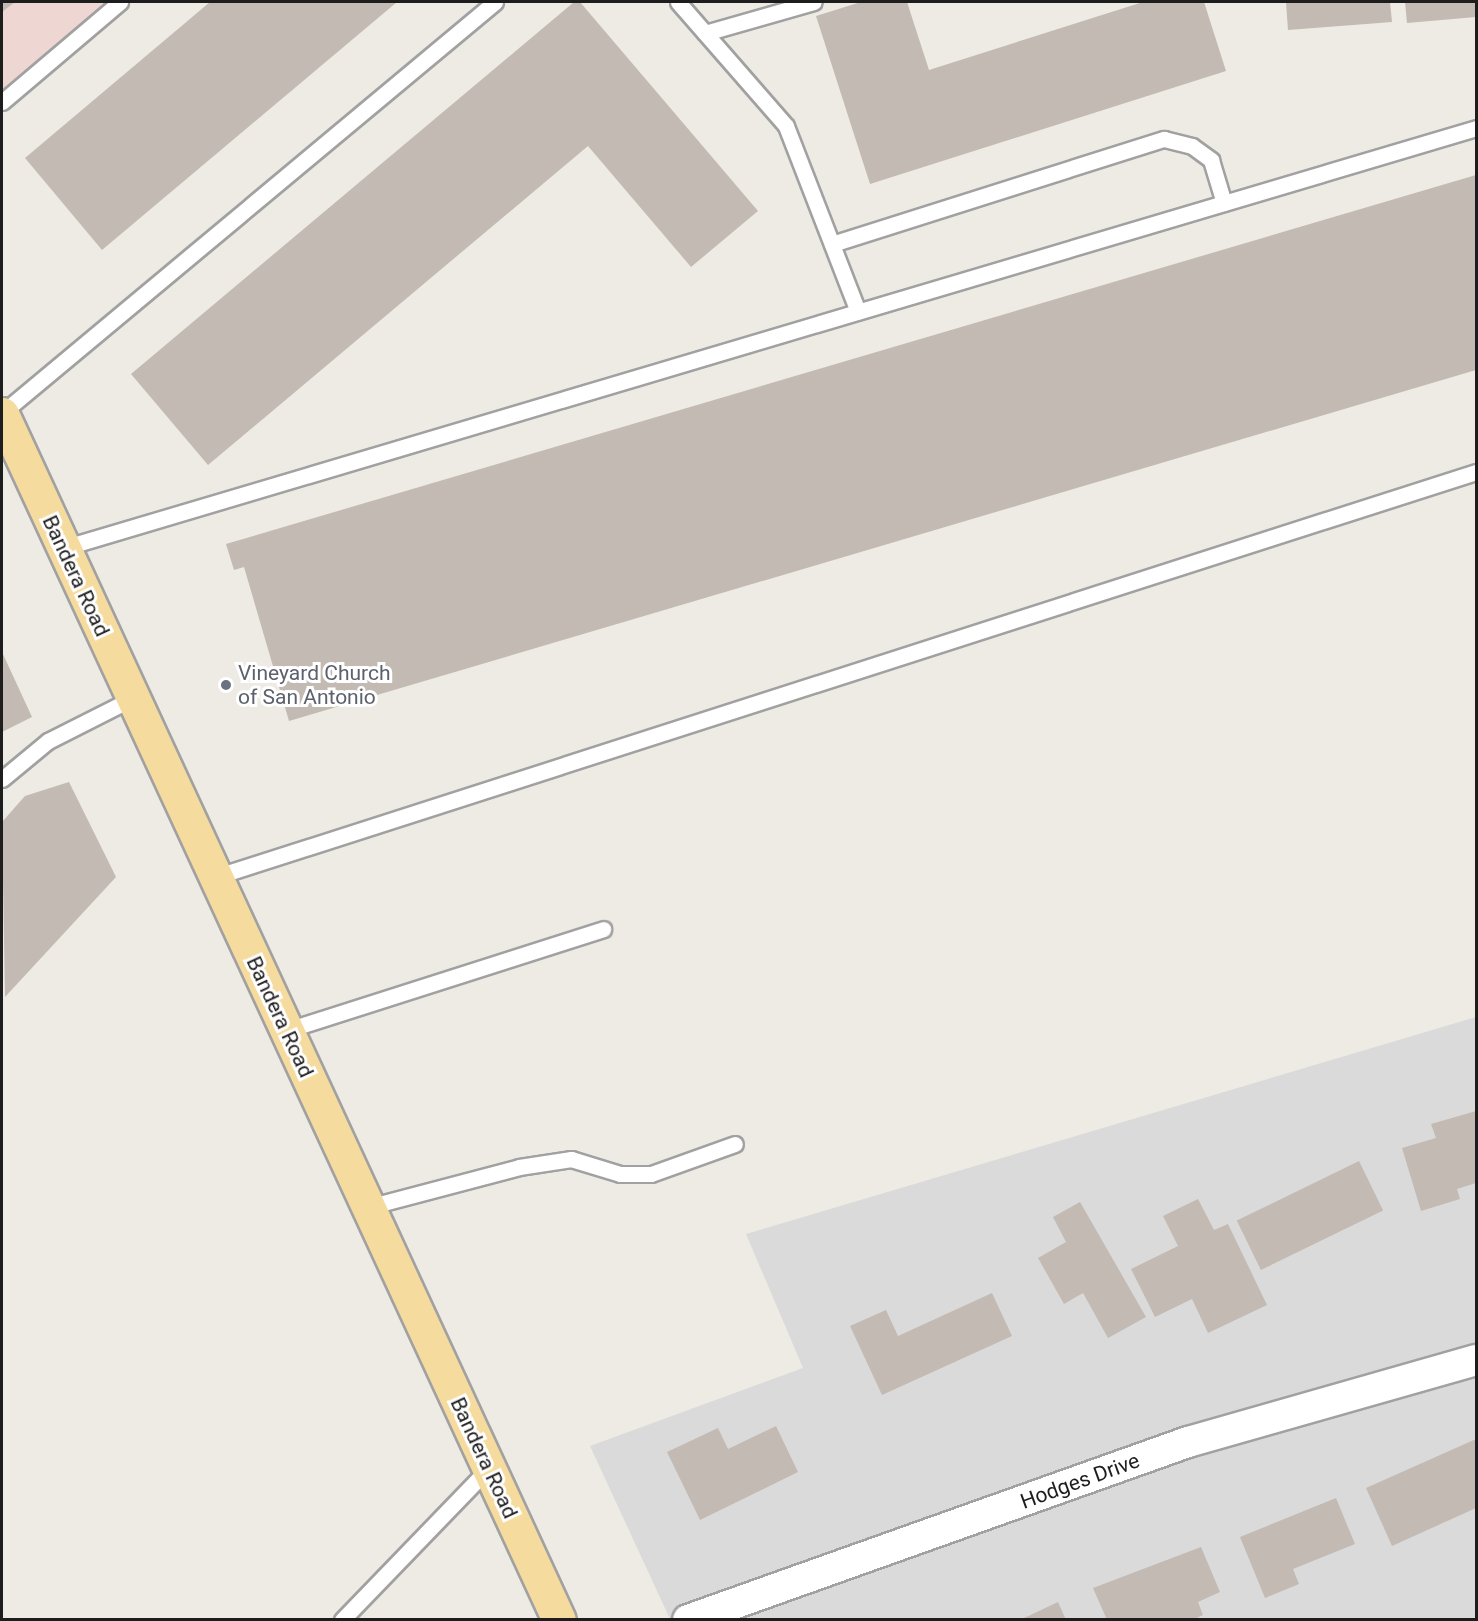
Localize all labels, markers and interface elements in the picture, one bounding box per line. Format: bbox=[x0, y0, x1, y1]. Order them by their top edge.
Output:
street label: Bandera Road bbox=[37, 511, 115, 641]
place label: Vineyard Church of San Antonio bbox=[238, 660, 391, 710]
marker: Vineyard Church of San Antonio bbox=[219, 678, 233, 692]
street label: Bandera Road bbox=[241, 952, 319, 1082]
street label: Bandera Road bbox=[445, 1393, 523, 1523]
street label: Hodges Drive bbox=[1017, 1448, 1143, 1514]

